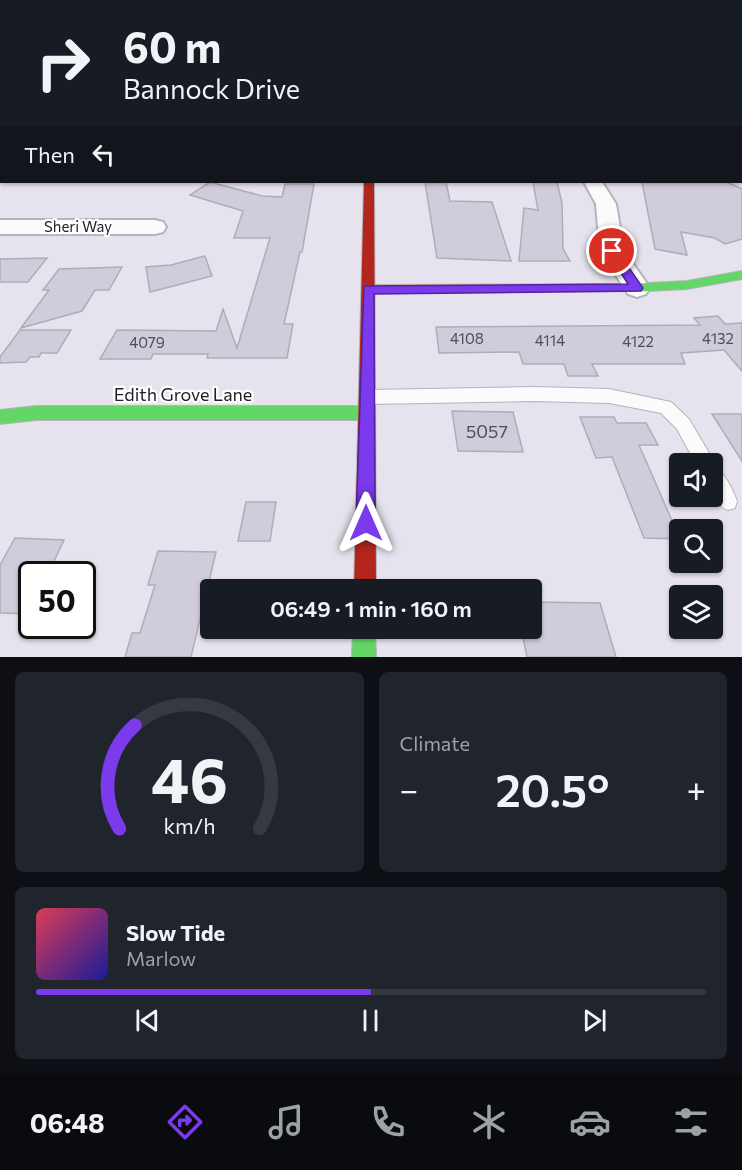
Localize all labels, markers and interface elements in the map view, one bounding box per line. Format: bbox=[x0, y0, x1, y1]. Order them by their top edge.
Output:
text: 60 m bbox=[123, 20, 222, 72]
icon: right bbox=[24, 24, 102, 102]
text: Bannock Drive bbox=[123, 72, 300, 105]
icon: left bbox=[87, 138, 120, 171]
text: Then bbox=[24, 141, 75, 168]
street label: Sheri Way bbox=[44, 217, 112, 235]
pin bbox=[586, 225, 637, 276]
icon: arrive bbox=[595, 234, 628, 267]
house number: 4108 bbox=[450, 329, 484, 347]
house number: 4132 bbox=[702, 329, 734, 347]
house number: 4114 bbox=[535, 331, 565, 349]
house number: 4122 bbox=[622, 332, 654, 350]
house number: 4079 bbox=[129, 333, 165, 351]
street label: Edith Grove Lane bbox=[114, 383, 252, 405]
house number: 5057 bbox=[466, 420, 508, 442]
map controls bbox=[669, 453, 723, 639]
button: sound bbox=[669, 453, 723, 507]
position arrow bbox=[334, 491, 398, 555]
button: search bbox=[669, 519, 723, 573]
speed limit sign: 50 bbox=[18, 561, 96, 639]
button: layers bbox=[669, 585, 723, 639]
text: 06:49 · 1 min · 160 m bbox=[270, 595, 472, 622]
text: Climate bbox=[400, 731, 470, 755]
text: 46 bbox=[151, 740, 228, 816]
text: 20.5° bbox=[495, 761, 609, 816]
text: − bbox=[400, 768, 418, 809]
text: + bbox=[687, 768, 706, 809]
text: km/h bbox=[163, 812, 215, 838]
text: Slow Tide bbox=[126, 919, 225, 946]
text: Marlow bbox=[126, 946, 196, 970]
icon: previous bbox=[131, 1004, 164, 1037]
icon: pause bbox=[354, 1004, 387, 1037]
icon: next bbox=[578, 1004, 611, 1037]
icon: directions bbox=[164, 1101, 206, 1143]
icon: music bbox=[265, 1101, 307, 1143]
icon: phone bbox=[367, 1101, 409, 1143]
icon: climate bbox=[468, 1101, 510, 1143]
icon: car bbox=[569, 1101, 611, 1143]
icon: filters bbox=[670, 1101, 712, 1143]
text: 06:48 bbox=[30, 1106, 105, 1139]

